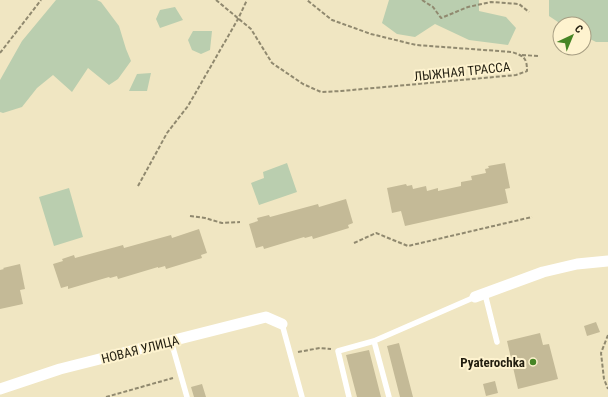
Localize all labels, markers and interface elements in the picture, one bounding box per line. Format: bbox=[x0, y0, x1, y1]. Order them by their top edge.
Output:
north arrow bbox=[552, 16, 592, 56]
text: С bbox=[572, 22, 585, 36]
street label: ЛЫЖНАЯ ТРАССА bbox=[413, 59, 511, 84]
street label: НОВАЯ УЛИЦА bbox=[100, 332, 181, 366]
place label: Pyaterochka bbox=[460, 355, 525, 370]
marker: Pyaterochka bbox=[528, 357, 538, 367]

